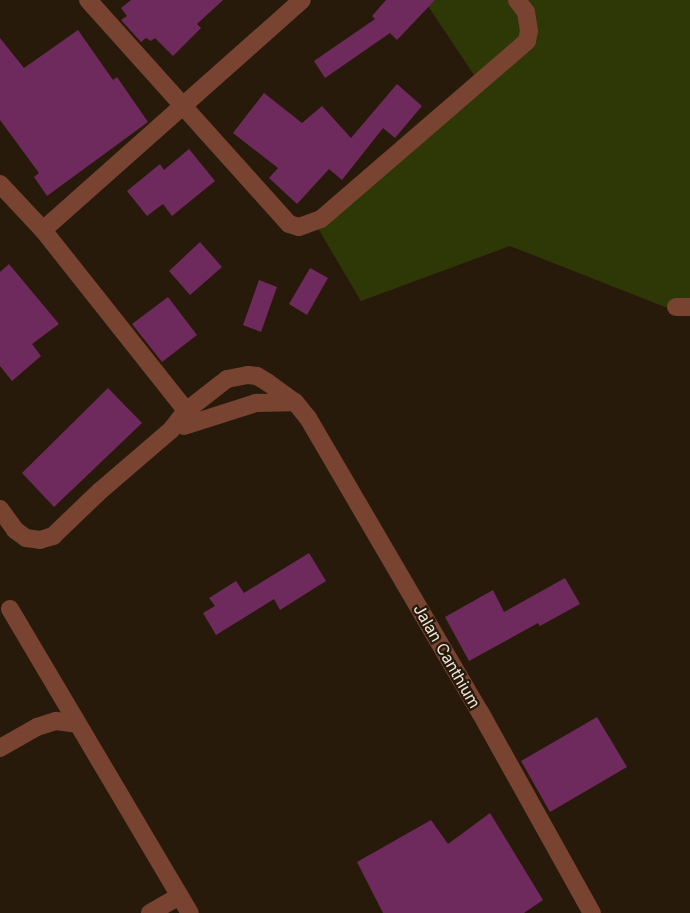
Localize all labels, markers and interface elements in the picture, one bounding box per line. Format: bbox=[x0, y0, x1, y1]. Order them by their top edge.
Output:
street label: Jalan Canthium bbox=[409, 600, 485, 712]

